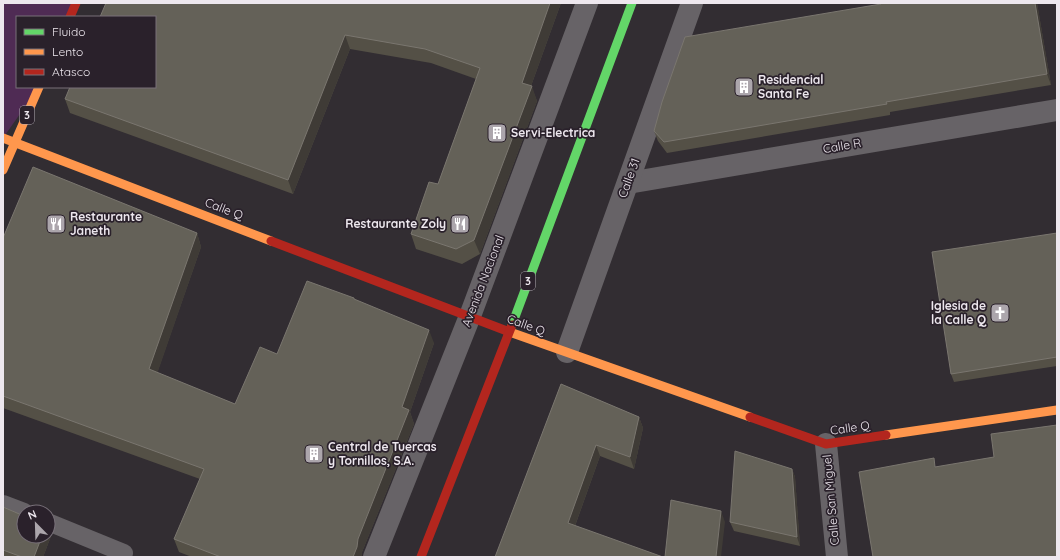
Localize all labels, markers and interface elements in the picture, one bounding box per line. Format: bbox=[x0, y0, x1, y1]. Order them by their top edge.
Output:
legend bbox=[16, 16, 156, 88]
text: Fluido bbox=[52, 24, 85, 39]
text: Lento bbox=[52, 44, 83, 59]
text: Atasco bbox=[52, 64, 90, 79]
place label: Residencial Santa Fe bbox=[758, 72, 824, 101]
building icon: Residencial Santa Fe bbox=[733, 76, 755, 98]
road number: 3 bbox=[20, 106, 34, 124]
building icon: Servi-Electrica bbox=[486, 122, 508, 144]
place label: Servi-Electrica bbox=[511, 125, 595, 140]
street label: Calle R bbox=[822, 135, 862, 156]
street label: Calle 31 bbox=[614, 156, 643, 200]
street label: Calle Q bbox=[203, 194, 246, 223]
place label: Restaurante Janeth bbox=[70, 209, 142, 238]
restaurant icon: Restaurante Janeth bbox=[45, 213, 67, 235]
restaurant icon: Restaurante Zoly bbox=[449, 213, 471, 235]
place label: Restaurante Zoly bbox=[345, 216, 446, 231]
street label: Avenida Nacional bbox=[458, 233, 507, 329]
road number: 3 bbox=[521, 272, 535, 290]
place label: Iglesia de la Calle Q bbox=[931, 298, 987, 327]
church icon: Iglesia de la Calle Q bbox=[989, 302, 1011, 324]
street label: Calle Q bbox=[505, 311, 548, 339]
street label: Calle Q bbox=[829, 417, 871, 438]
place label: Central de Tuercas y Tornillos, S.A. bbox=[328, 439, 437, 468]
building icon: Central de Tuercas y Tornillos, S.A. bbox=[303, 443, 325, 465]
street label: Calle San Miguel bbox=[819, 454, 842, 546]
north arrow bbox=[16, 504, 56, 544]
text: N bbox=[26, 507, 39, 523]

